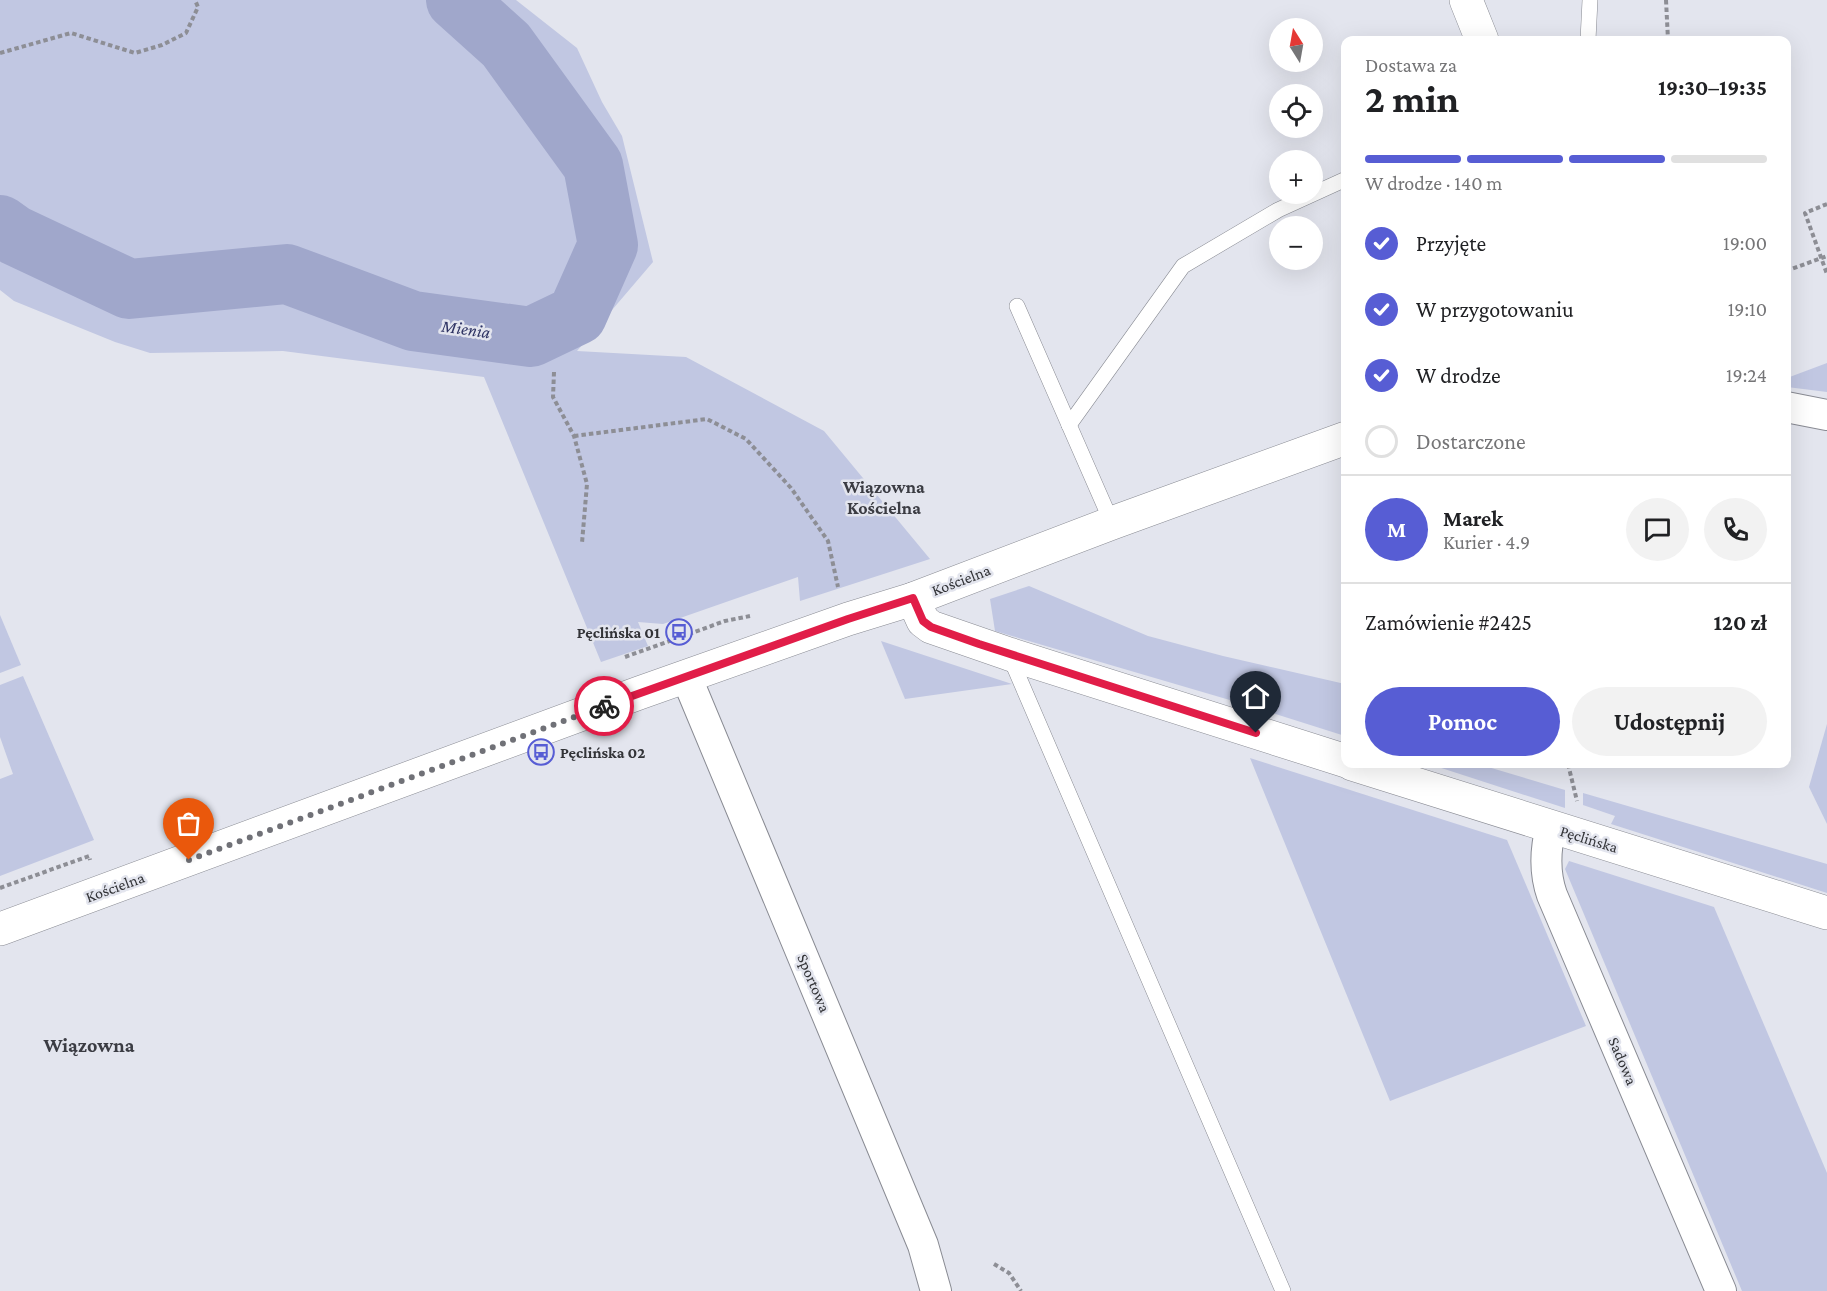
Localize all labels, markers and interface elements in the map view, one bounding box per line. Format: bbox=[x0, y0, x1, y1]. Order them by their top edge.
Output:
north arrow bbox=[1269, 18, 1323, 72]
map controls bbox=[1269, 18, 1323, 270]
text: Dostawa za bbox=[1365, 54, 1457, 76]
text: 19:30–19:35 bbox=[1658, 75, 1767, 100]
text: 2 min bbox=[1365, 77, 1459, 120]
button: locate bbox=[1269, 84, 1323, 138]
button: + bbox=[1269, 150, 1323, 204]
text: W drodze · 140 m bbox=[1365, 172, 1502, 194]
button: − bbox=[1269, 216, 1323, 270]
icon: check bbox=[1365, 227, 1398, 260]
text: Przyjęte bbox=[1416, 231, 1486, 256]
text: 19:00 bbox=[1723, 232, 1767, 254]
icon: check bbox=[1365, 293, 1398, 326]
text: W przygotowaniu bbox=[1416, 297, 1574, 322]
text: 19:10 bbox=[1728, 298, 1767, 320]
water label: Mienia bbox=[439, 316, 492, 342]
icon: check bbox=[1365, 359, 1398, 392]
text: W drodze bbox=[1416, 363, 1501, 388]
text: 19:24 bbox=[1726, 364, 1767, 386]
text: Dostarczone bbox=[1416, 429, 1526, 454]
district label: Wiązowna Kościelna bbox=[842, 477, 925, 518]
button: chat bbox=[1626, 498, 1689, 561]
button: phone bbox=[1704, 498, 1767, 561]
text: Marek bbox=[1443, 506, 1503, 531]
text: M bbox=[1387, 517, 1406, 542]
text: Kurier · 4.9 bbox=[1443, 531, 1530, 553]
street label: Kościelna bbox=[929, 561, 993, 599]
text: Zamówienie #2425 bbox=[1365, 610, 1532, 635]
text: 120 zł bbox=[1713, 610, 1767, 635]
bus stop icon: Pęclińska 01 bbox=[664, 617, 694, 647]
place label: Pęclińska 01 bbox=[577, 624, 660, 641]
pin bbox=[1230, 671, 1281, 733]
courier bbox=[574, 676, 634, 736]
icon: home bbox=[1239, 680, 1272, 713]
button: Pomoc bbox=[1365, 687, 1560, 756]
button: Udostępnij bbox=[1572, 687, 1767, 756]
icon: bike bbox=[588, 690, 621, 723]
bus stop icon: Pęclińska 02 bbox=[526, 737, 556, 767]
place label: Pęclińska 02 bbox=[560, 744, 645, 761]
pin bbox=[163, 798, 214, 860]
icon: bag bbox=[172, 807, 205, 840]
street label: Pęclińska bbox=[1558, 822, 1621, 857]
street label: Kościelna bbox=[83, 868, 147, 905]
street label: Sportowa bbox=[793, 951, 834, 1016]
district label: Wiązowna bbox=[43, 1034, 135, 1056]
street label: Sadowa bbox=[1605, 1035, 1641, 1088]

